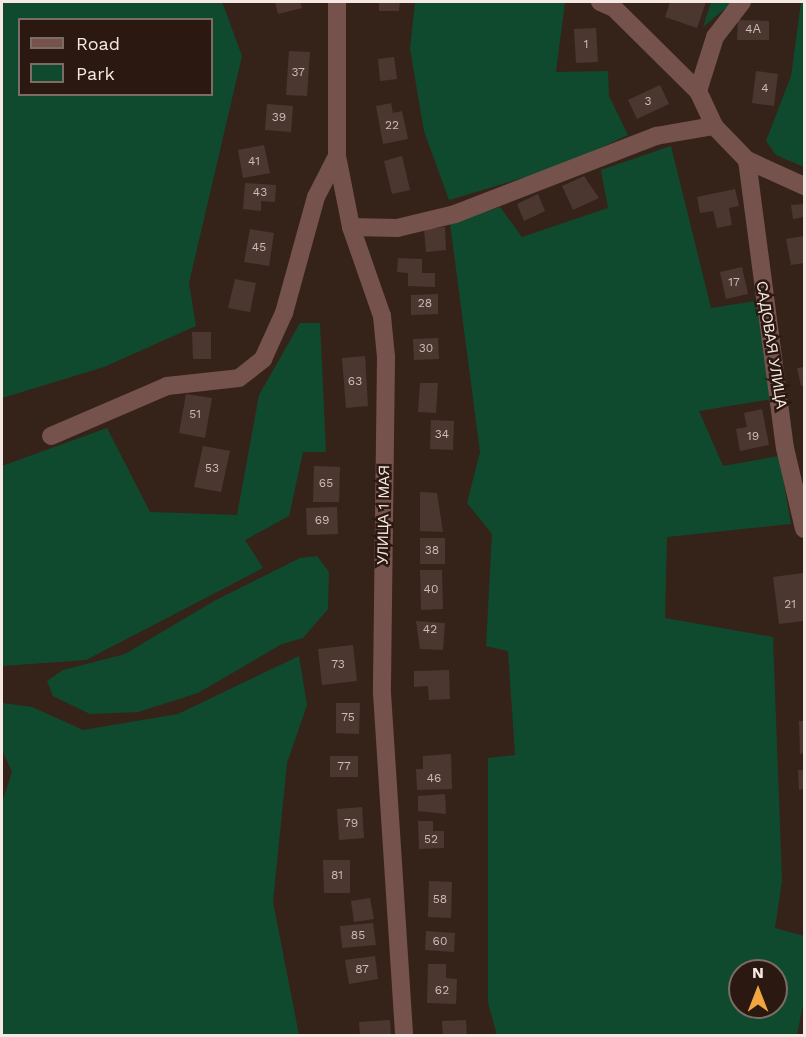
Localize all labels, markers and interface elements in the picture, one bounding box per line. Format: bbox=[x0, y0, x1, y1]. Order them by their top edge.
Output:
legend bbox=[18, 18, 213, 96]
house number: 4А bbox=[745, 23, 761, 37]
text: Road bbox=[76, 33, 120, 54]
house number: 1 bbox=[584, 38, 588, 52]
text: Park bbox=[76, 63, 115, 84]
house number: 37 bbox=[291, 66, 305, 80]
house number: 4 bbox=[761, 82, 769, 96]
house number: 3 bbox=[645, 95, 651, 109]
house number: 39 bbox=[272, 111, 286, 125]
house number: 22 bbox=[385, 119, 399, 133]
house number: 41 bbox=[248, 155, 260, 169]
house number: 43 bbox=[253, 186, 267, 200]
house number: 45 bbox=[252, 241, 266, 255]
house number: 17 bbox=[728, 276, 740, 290]
street label: САДОВАЯ УЛИЦА bbox=[752, 280, 790, 410]
house number: 28 bbox=[418, 297, 432, 311]
house number: 30 bbox=[419, 342, 433, 356]
house number: 63 bbox=[348, 375, 362, 389]
house number: 51 bbox=[189, 408, 201, 422]
house number: 34 bbox=[435, 428, 449, 442]
house number: 19 bbox=[747, 430, 759, 444]
house number: 53 bbox=[205, 462, 219, 476]
street label: УЛИЦА 1 МАЯ bbox=[374, 465, 394, 565]
house number: 65 bbox=[319, 477, 333, 491]
house number: 69 bbox=[315, 514, 329, 528]
house number: 38 bbox=[425, 544, 439, 558]
house number: 40 bbox=[424, 583, 438, 597]
house number: 21 bbox=[784, 598, 796, 612]
house number: 42 bbox=[423, 623, 437, 637]
house number: 73 bbox=[331, 658, 345, 672]
house number: 75 bbox=[341, 711, 355, 725]
house number: 77 bbox=[337, 760, 351, 774]
house number: 46 bbox=[427, 772, 441, 786]
house number: 79 bbox=[344, 817, 358, 831]
house number: 52 bbox=[424, 833, 438, 847]
house number: 81 bbox=[331, 869, 343, 883]
house number: 58 bbox=[433, 893, 447, 907]
house number: 85 bbox=[351, 929, 365, 943]
house number: 60 bbox=[433, 935, 447, 949]
north arrow bbox=[728, 959, 788, 1019]
house number: 87 bbox=[355, 963, 369, 977]
text: N bbox=[752, 963, 764, 982]
house number: 62 bbox=[435, 984, 449, 998]

